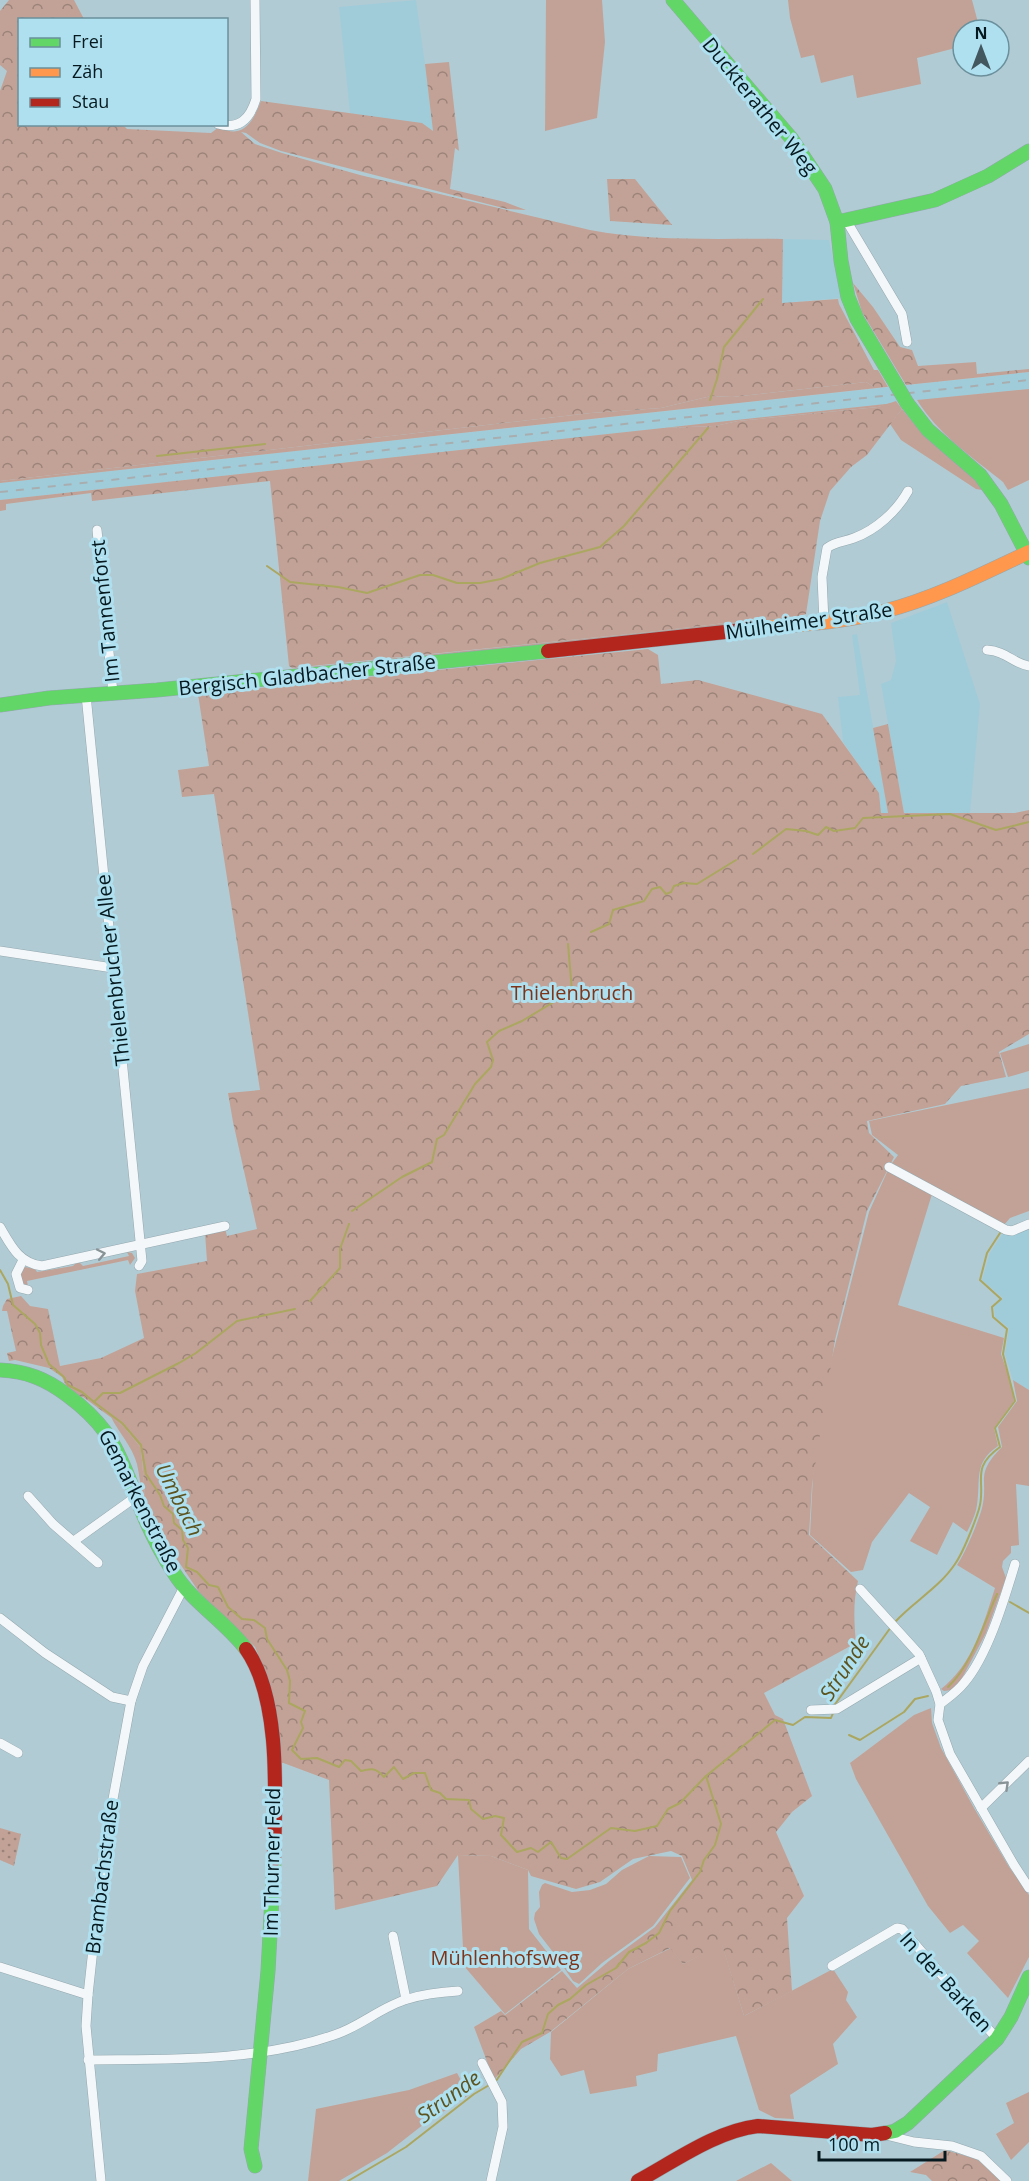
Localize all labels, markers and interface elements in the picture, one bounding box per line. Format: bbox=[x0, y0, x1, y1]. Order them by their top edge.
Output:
legend bbox=[18, 18, 228, 126]
north arrow bbox=[951, 18, 1011, 78]
text: N bbox=[974, 22, 988, 44]
text: Frei bbox=[72, 29, 103, 53]
street label: Duckterather Weg bbox=[697, 31, 824, 180]
text: Zäh bbox=[72, 59, 103, 83]
text: Stau bbox=[72, 89, 109, 113]
street label: Im Tannenforst bbox=[84, 539, 125, 684]
street label: Mülheimer Straße bbox=[724, 595, 894, 646]
street label: Bergisch Gladbacher Straße bbox=[177, 648, 437, 701]
street label: Thielenbrucher Allee bbox=[89, 873, 136, 1067]
park label: Thielenbruch bbox=[511, 979, 633, 1006]
one-way arrow bbox=[96, 1248, 106, 1261]
street label: Gemarkenstraße bbox=[93, 1425, 188, 1577]
water label: Umbach bbox=[150, 1458, 210, 1541]
water label: Strunde bbox=[813, 1629, 876, 1706]
one-way arrow bbox=[997, 1781, 1008, 1792]
street label: Im Thurner Feld bbox=[257, 1787, 286, 1937]
street label: Brambachstraße bbox=[79, 1798, 124, 1956]
street label: In der Barken bbox=[894, 1926, 999, 2038]
park label: Mühlenhofsweg bbox=[430, 1944, 580, 1971]
water label: Strunde bbox=[411, 2064, 486, 2129]
scale bar bbox=[819, 2124, 945, 2162]
text: 100 m bbox=[828, 2132, 880, 2156]

